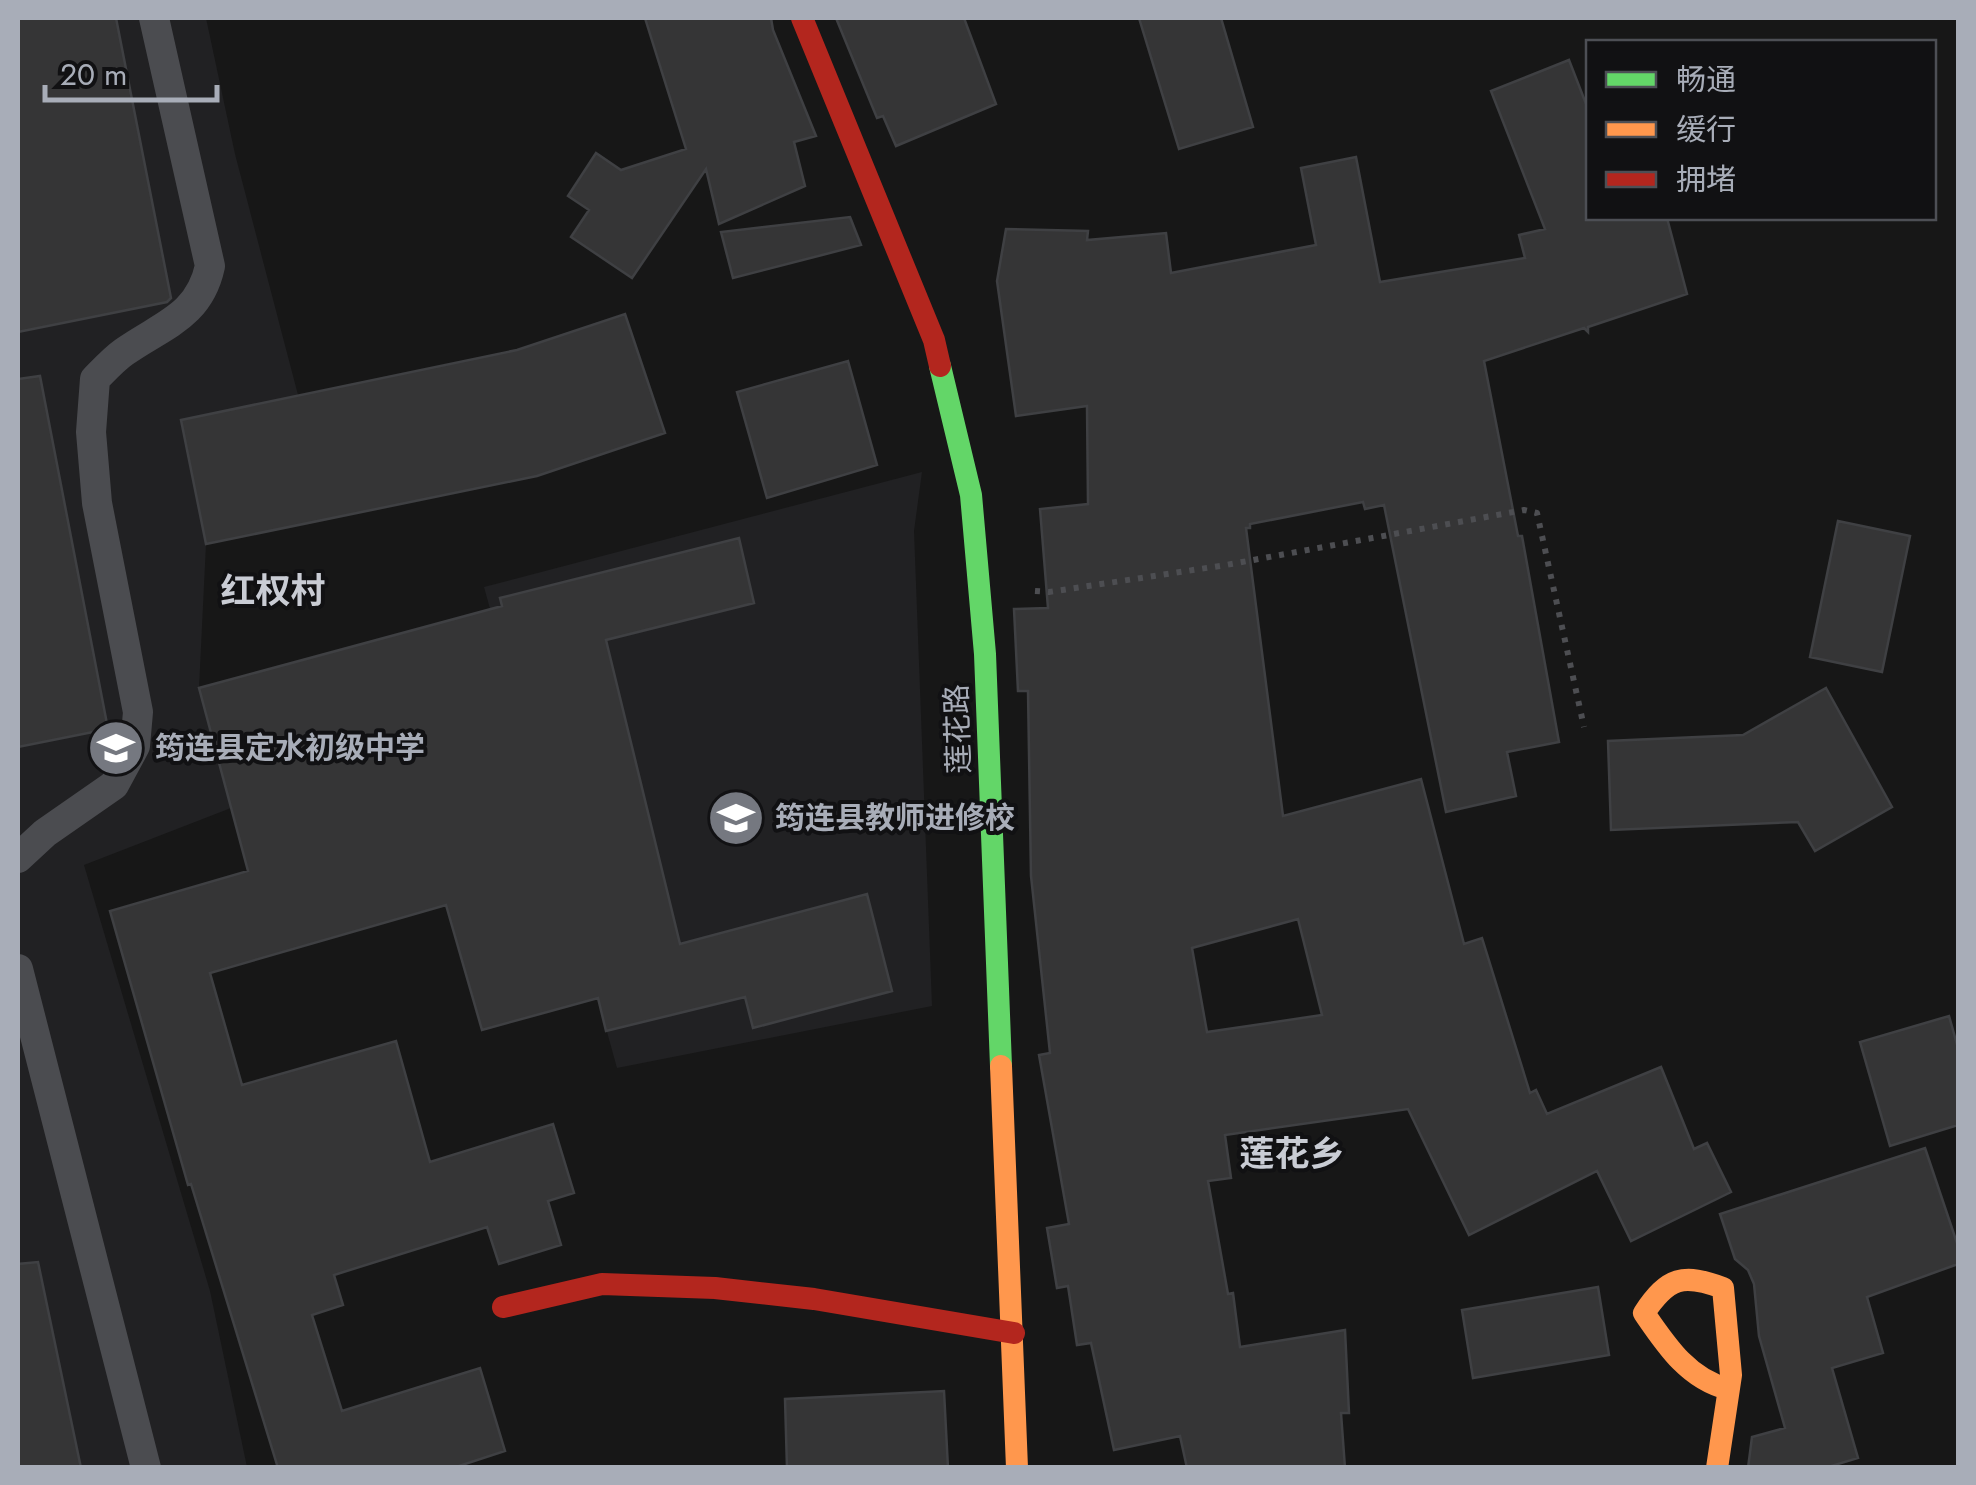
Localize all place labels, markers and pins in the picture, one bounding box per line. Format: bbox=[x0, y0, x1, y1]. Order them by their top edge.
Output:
school or university icon: 筠连县定水初级中学 bbox=[86, 718, 146, 778]
place label: 筠连县定水初级中学 bbox=[155, 726, 425, 769]
school or university icon: 筠连县教师进修校 bbox=[706, 788, 766, 848]
place label: 筠连县教师进修校 bbox=[775, 796, 1015, 839]

